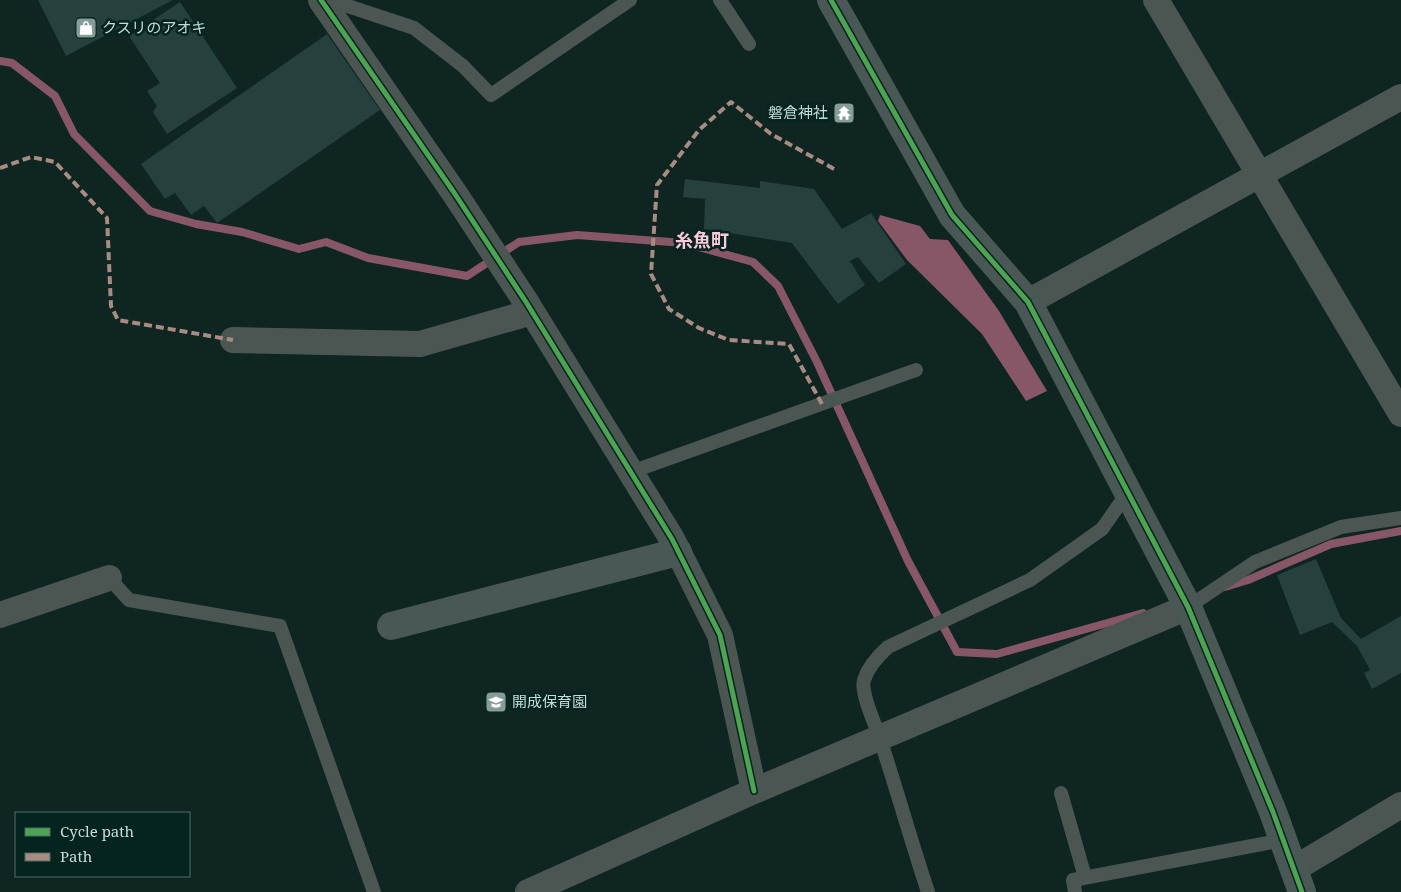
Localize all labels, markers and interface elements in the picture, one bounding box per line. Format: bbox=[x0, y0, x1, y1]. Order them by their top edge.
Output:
shop icon: クスリのアオキ bbox=[74, 16, 98, 40]
place label: クスリのアオキ bbox=[102, 17, 207, 37]
temple icon: 磐倉神社 bbox=[832, 101, 856, 125]
place label: 磐倉神社 bbox=[768, 102, 828, 122]
district label: 糸魚町 bbox=[675, 228, 729, 252]
school or university icon: 開成保育園 bbox=[484, 690, 508, 714]
place label: 開成保育園 bbox=[512, 691, 587, 711]
legend bbox=[15, 812, 190, 877]
text: Cycle path bbox=[60, 821, 135, 841]
text: Path bbox=[60, 846, 93, 866]

